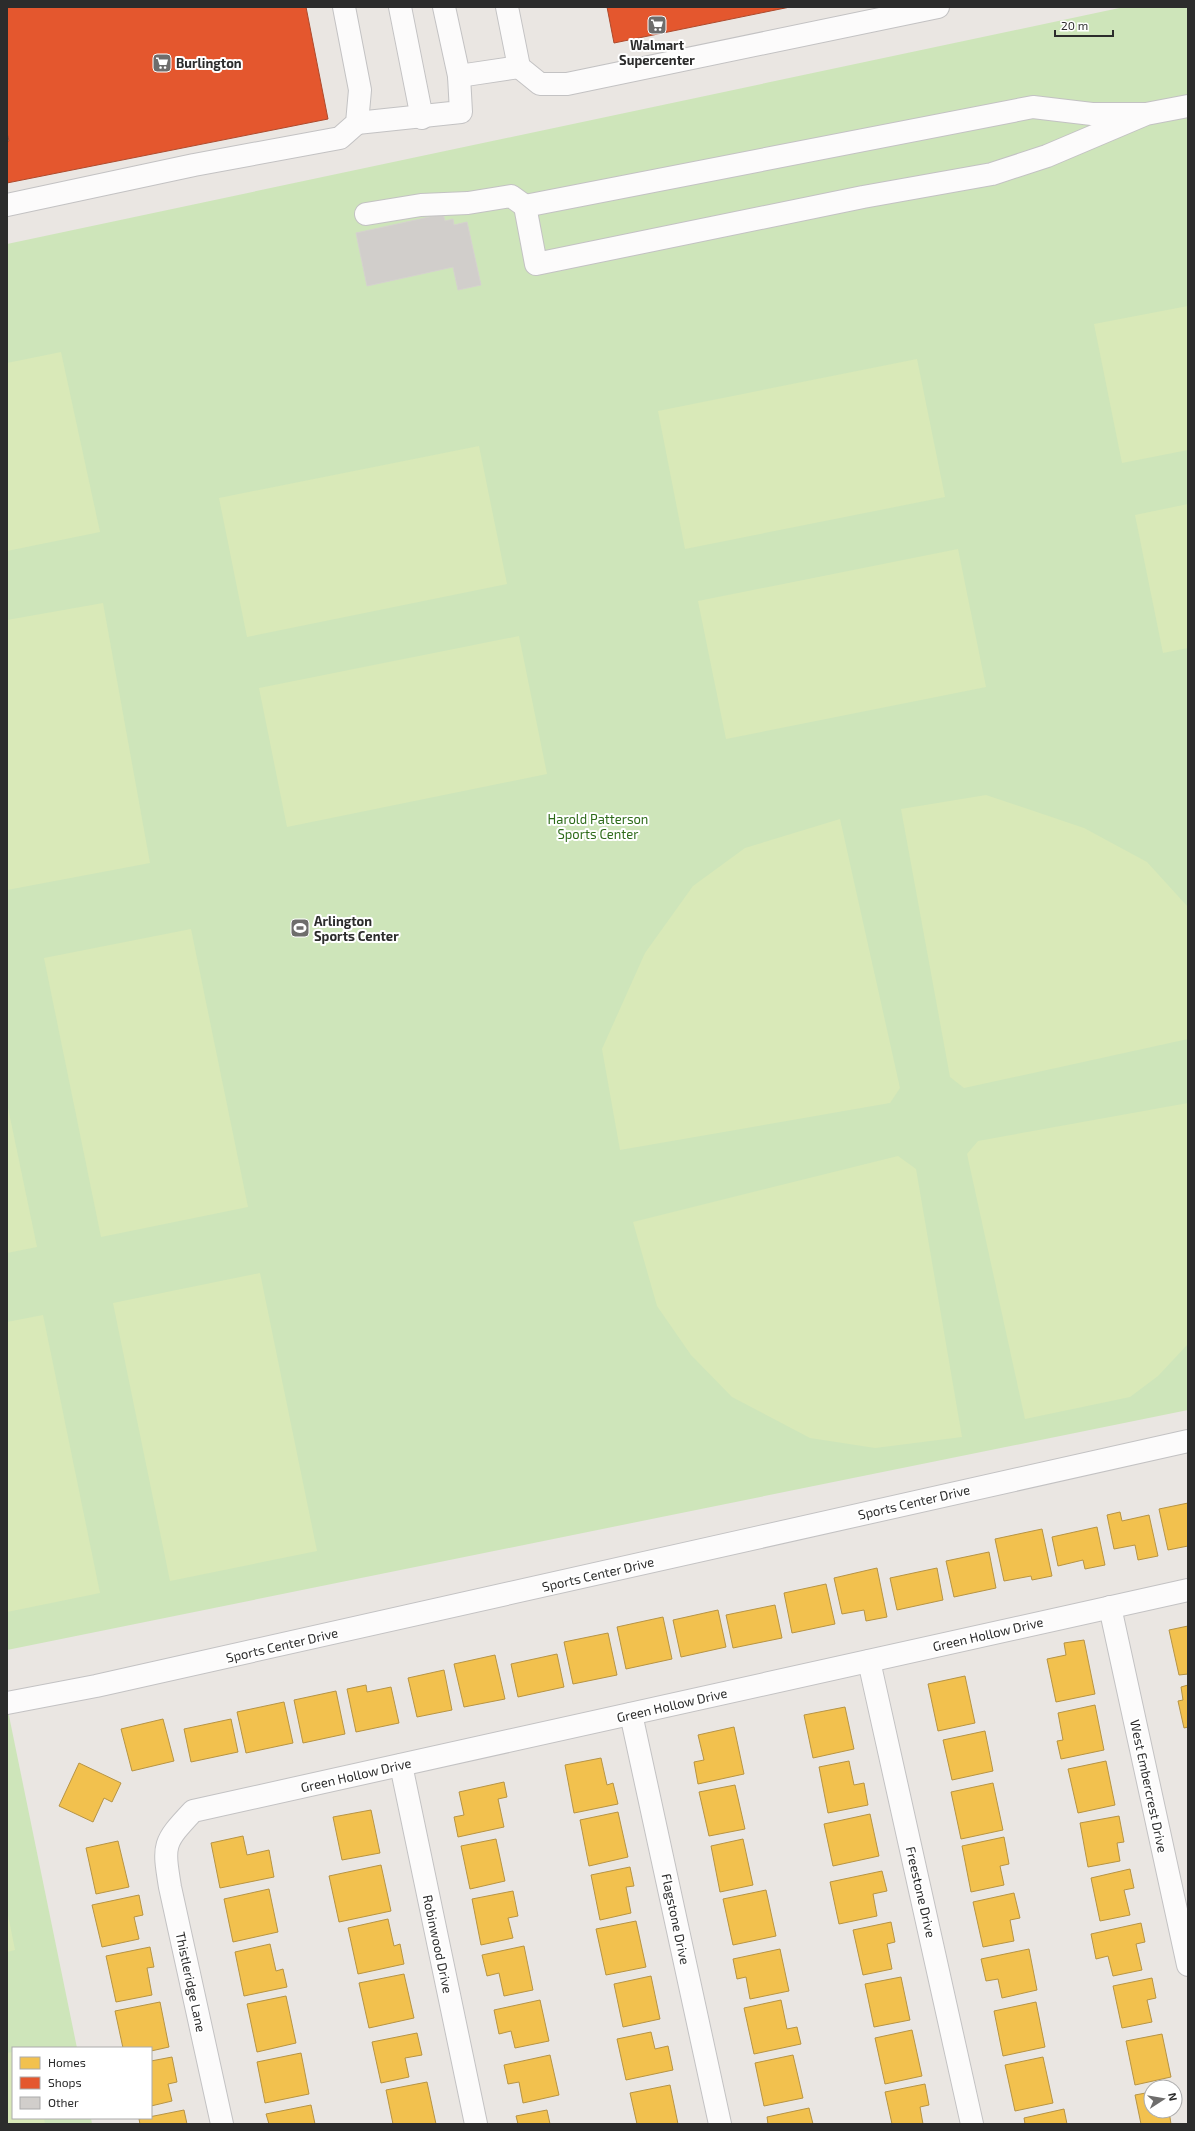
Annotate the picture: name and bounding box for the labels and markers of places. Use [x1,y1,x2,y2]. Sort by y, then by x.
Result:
supermarket icon: Walmart Supercenter [646,14,668,36]
place label: Walmart Supercenter [619,37,695,68]
supermarket icon: Burlington [151,52,173,74]
place label: Burlington [176,55,242,71]
place label: Arlington Sports Center [314,913,399,944]
sports icon: Arlington Sports Center [289,917,311,939]

